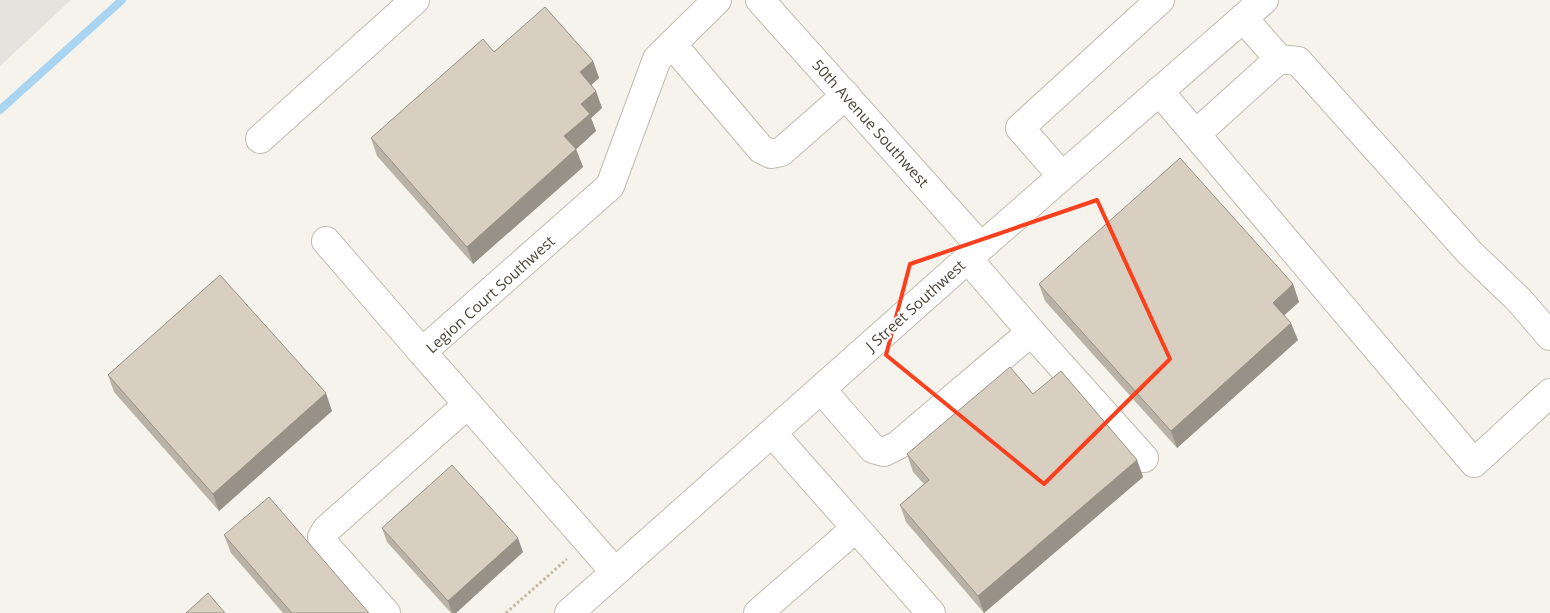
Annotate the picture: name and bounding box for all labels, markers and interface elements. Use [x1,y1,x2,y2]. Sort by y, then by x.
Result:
street label: 50th Avenue Southwest [808,55,934,191]
street label: Legion Court Southwest [421,231,559,357]
street label: J Street Southwest [860,255,969,356]

